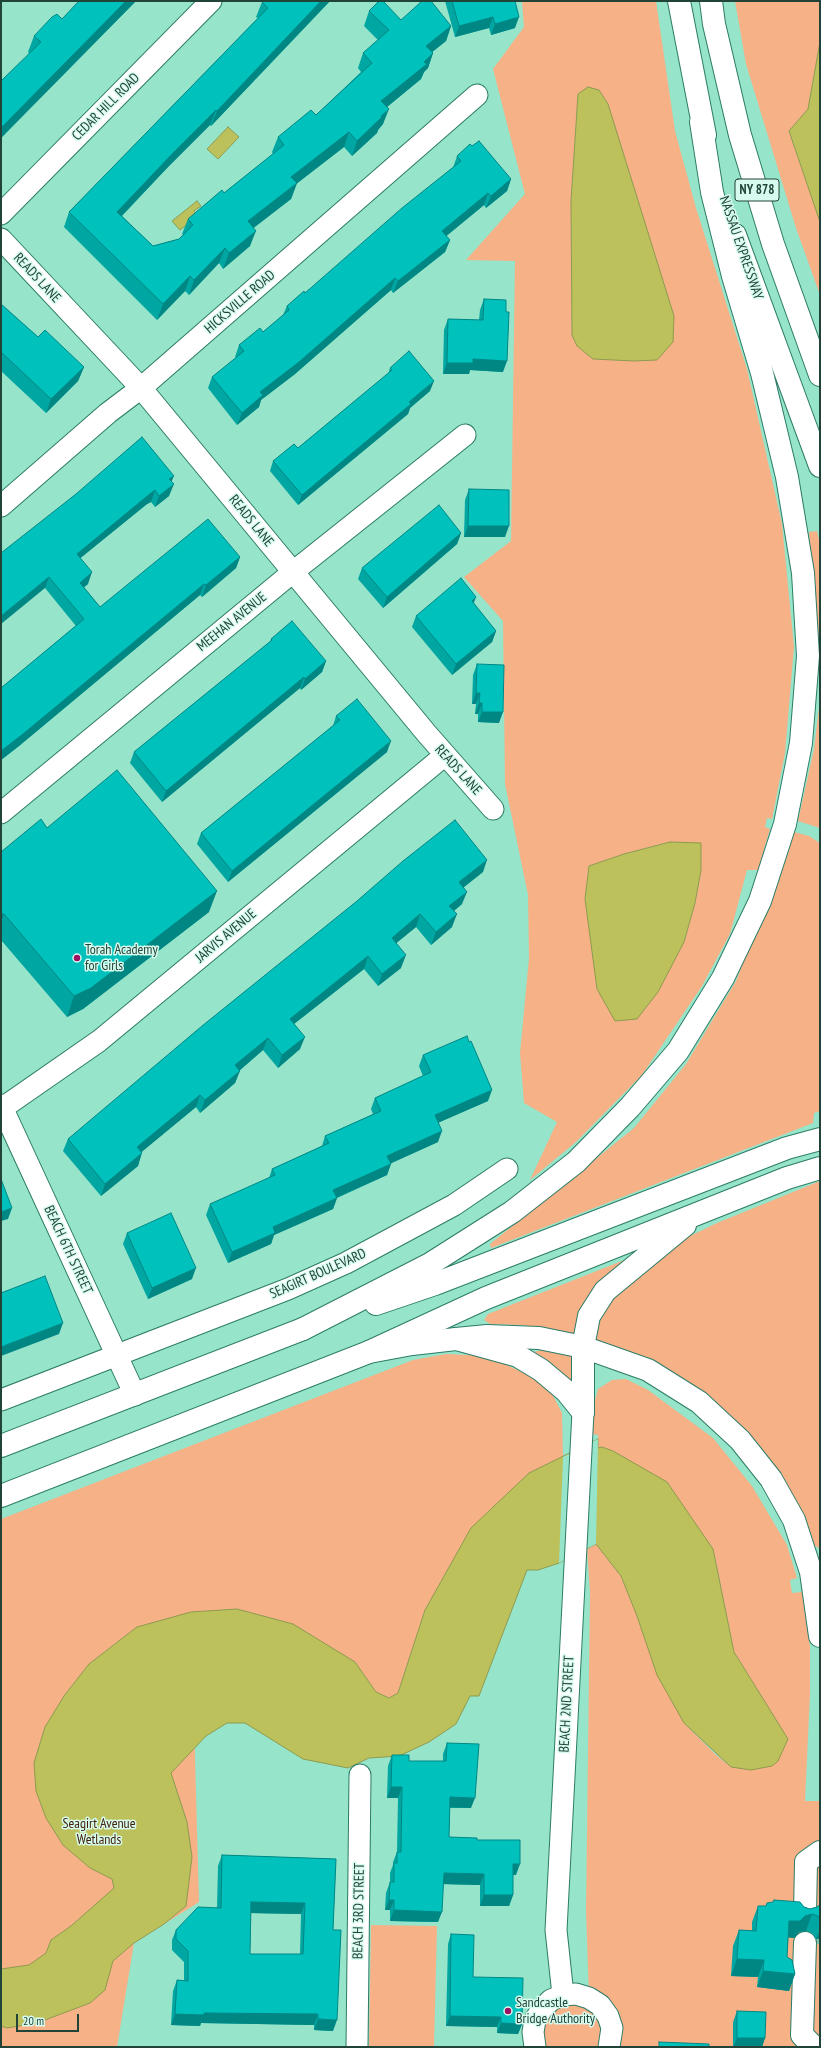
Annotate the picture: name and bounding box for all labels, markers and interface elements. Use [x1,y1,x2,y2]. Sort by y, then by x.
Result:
street label: CEDAR HILL ROAD [69,70,143,144]
road number: NY 878 [735,179,779,201]
street label: NASSAU EXPRESSWAY [715,194,767,302]
street label: READS LANE [10,250,64,306]
street label: HICKSVILLE ROAD [201,267,279,337]
street label: READS LANE [225,492,277,550]
street label: MEEHAN AVENUE [194,589,270,655]
street label: READS LANE [431,741,485,799]
street label: JARVIS AVENUE [192,906,260,966]
place label: Torah Academy for Girls [85,942,158,974]
marker: Torah Academy for Girls [72,953,82,963]
street label: BEACH 6TH STREET [40,1203,96,1297]
street label: SEAGIRT BOULEVARD [267,1245,369,1303]
street label: BEACH 2ND STREET [556,1655,578,1753]
park label: Seagirt Avenue Wetlands [63,1816,135,1848]
street label: BEACH 3RD STREET [350,1863,368,1959]
place label: Sandcastle Bridge Authority [516,1995,595,2028]
scale bar [18,2006,81,2032]
marker: Sandcastle Bridge Authority [503,2006,513,2016]
text: 20 m [23,2013,44,2028]

